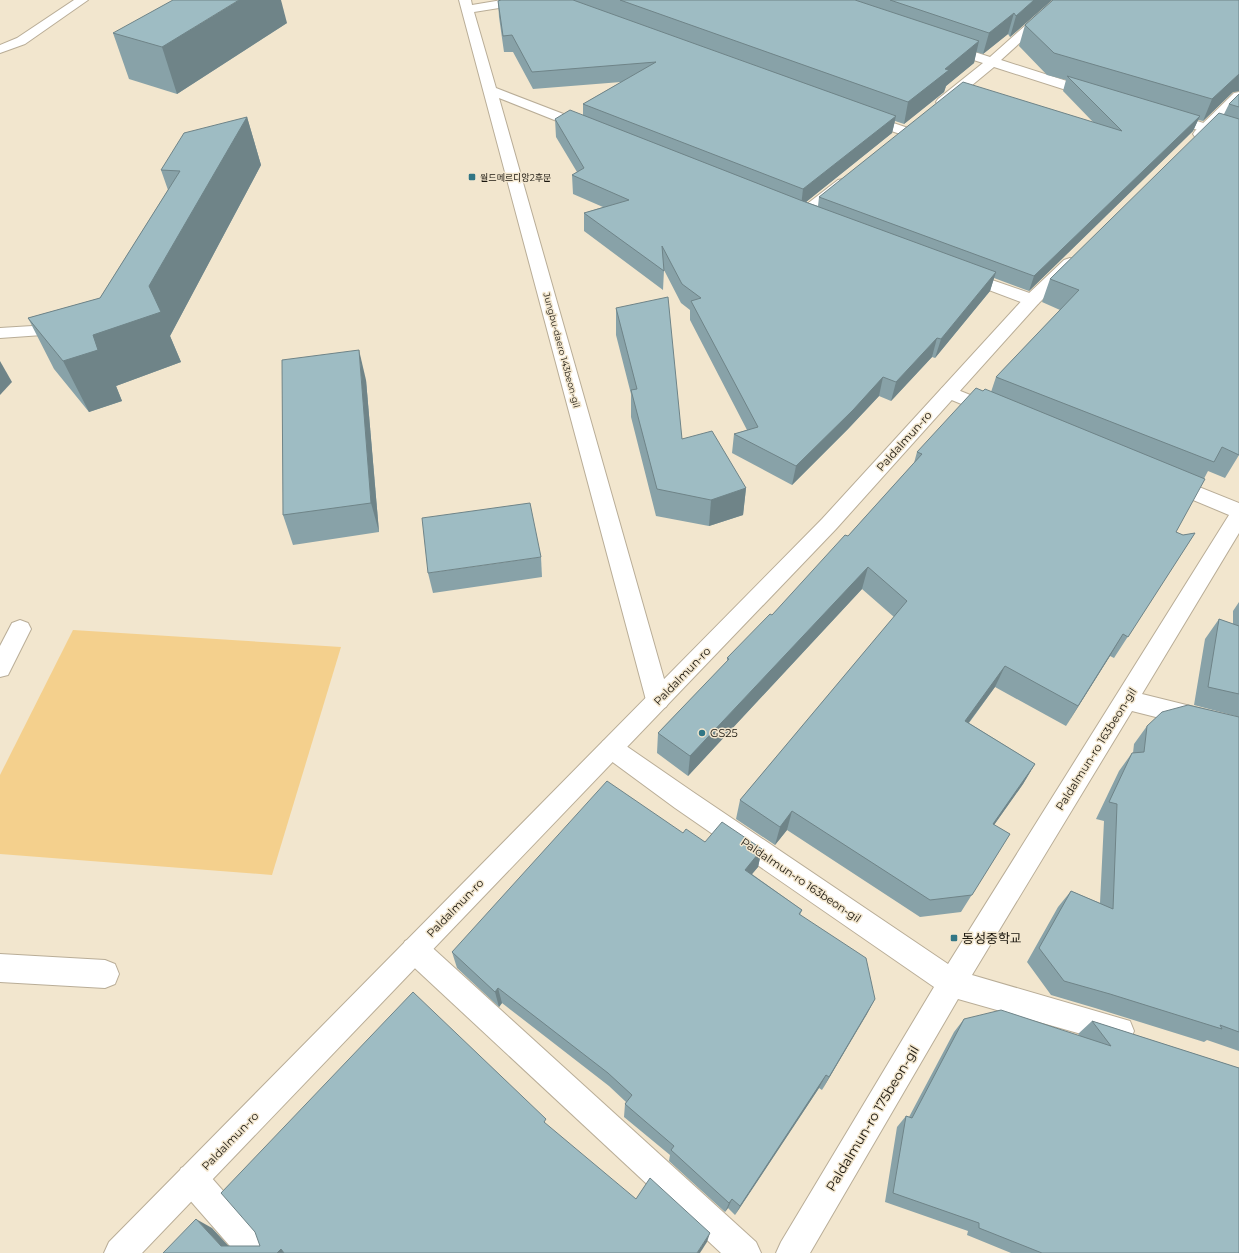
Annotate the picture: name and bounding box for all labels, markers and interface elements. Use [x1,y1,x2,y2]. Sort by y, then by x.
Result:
marker: 월드메르디앙2후문 [467,172,477,182]
place label: 월드메르디앙2후문 [480,172,551,183]
street label: Jungbu-daero 143beon-gil [541,290,583,409]
street label: Paldalmun-ro [873,408,935,474]
street label: Paldalmun-ro [651,644,713,708]
street label: Paldalmun-ro 163beon-gil [1052,685,1140,813]
place label: GS25 [710,726,738,740]
marker: GS25 [697,728,707,738]
street label: Paldalmun-ro 163beon-gil [738,835,864,925]
street label: Paldalmun-ro [424,876,486,940]
place label: 동성중학교 [962,930,1022,946]
marker: 동성중학교 [949,933,959,943]
street label: Paldalmun-ro 175beon-gil [822,1042,922,1194]
street label: Paldalmun-ro [199,1109,261,1173]

